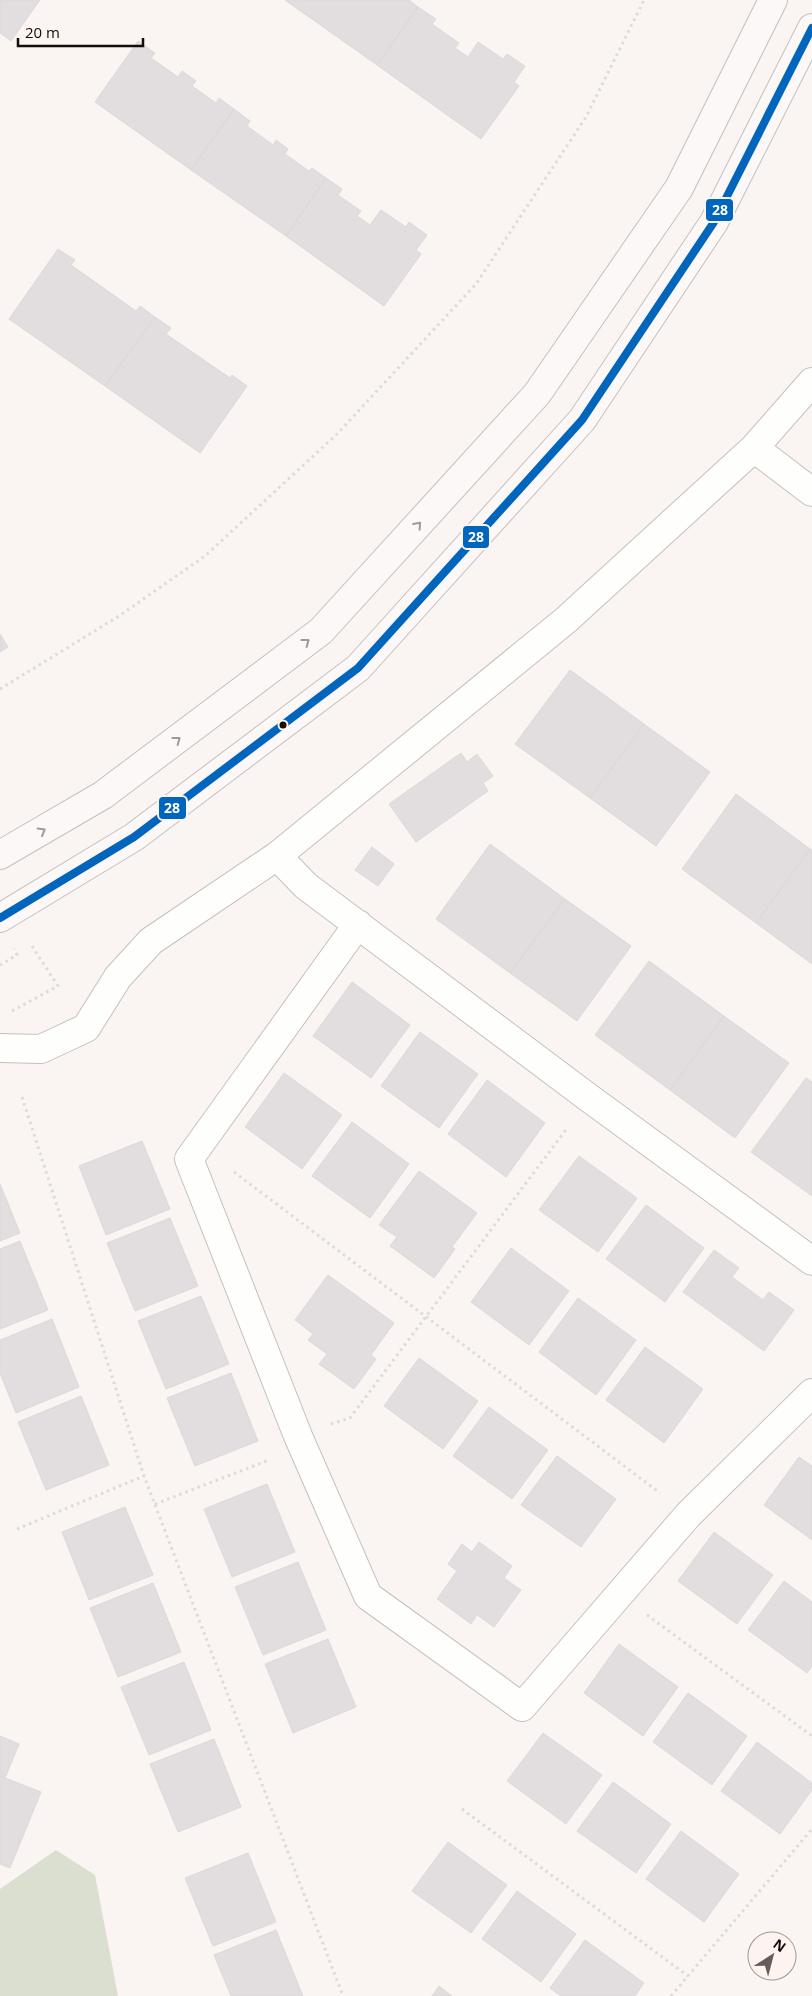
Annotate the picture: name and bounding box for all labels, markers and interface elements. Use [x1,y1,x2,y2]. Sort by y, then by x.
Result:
scale bar [18,15,142,47]
text: 20 m [25,22,60,42]
line badge: 28 [705,198,734,222]
text: 28 [712,200,728,219]
one-way arrow [412,521,421,530]
line badge: 28 [462,525,490,549]
text: 28 [468,527,484,546]
one-way arrow [301,639,310,648]
unlabelled marker [278,720,288,730]
one-way arrow [171,737,181,746]
line badge: 28 [158,796,187,820]
text: 28 [164,798,180,817]
one-way arrow [37,827,46,837]
north arrow [747,1931,797,1981]
text: N [770,1934,790,1956]

